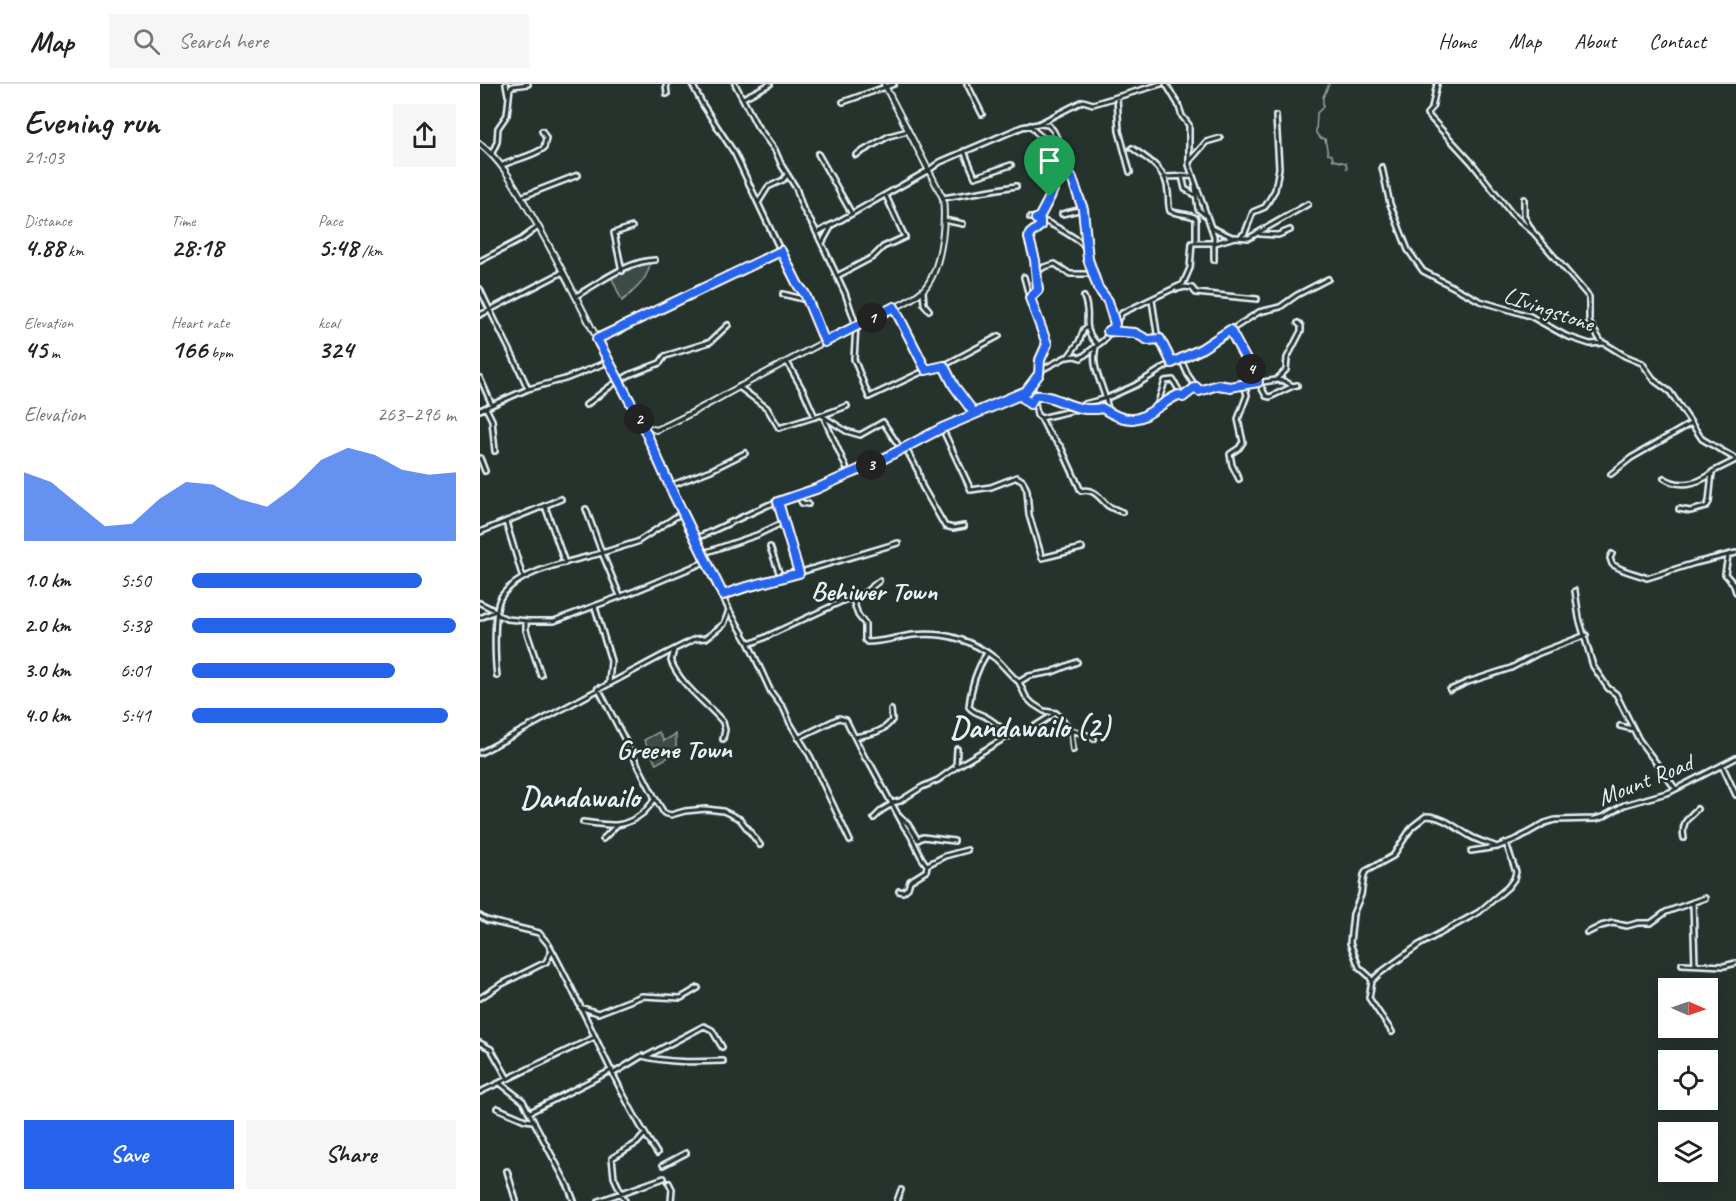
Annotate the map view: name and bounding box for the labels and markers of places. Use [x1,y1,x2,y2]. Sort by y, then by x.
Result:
pin [1024,135,1075,197]
pin: 1 [857,303,887,333]
pin: 4 [1236,354,1266,384]
pin: 2 [624,404,654,434]
pin: 3 [856,450,886,480]

